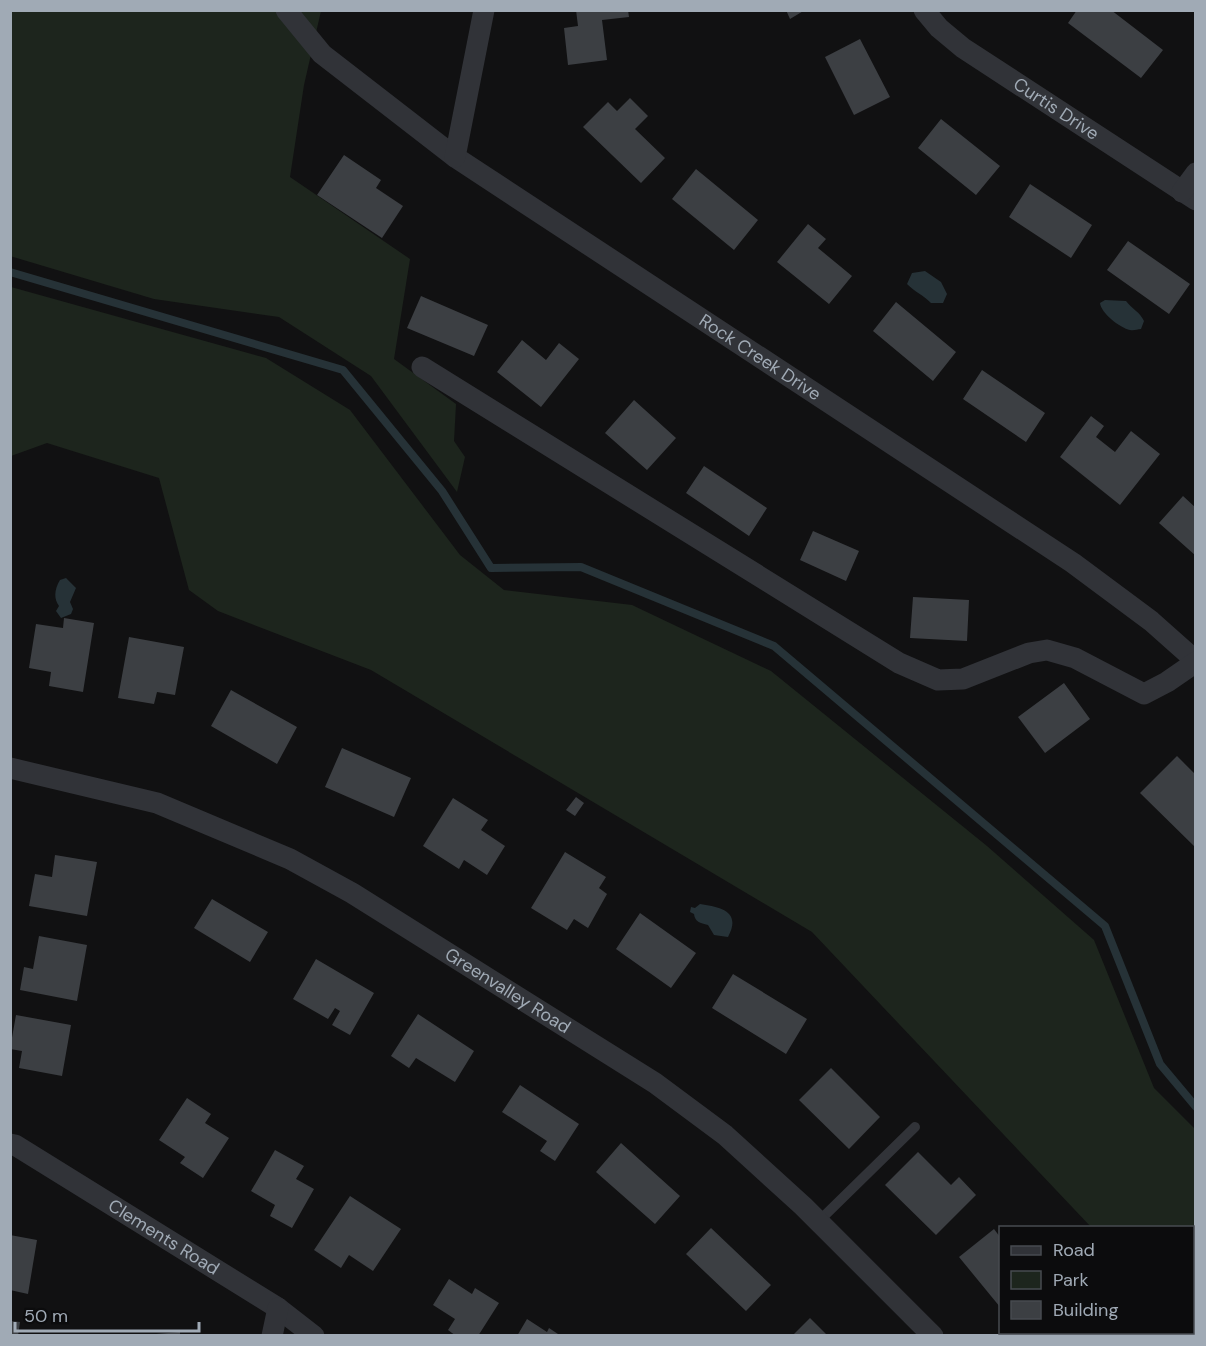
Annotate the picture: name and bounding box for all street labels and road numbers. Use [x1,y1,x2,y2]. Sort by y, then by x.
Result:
street label: Curtis Drive [1009,72,1104,146]
street label: Rock Creek Drive [694,309,826,406]
street label: Greenvalley Road [440,942,575,1039]
street label: Clements Road [104,1194,224,1281]

